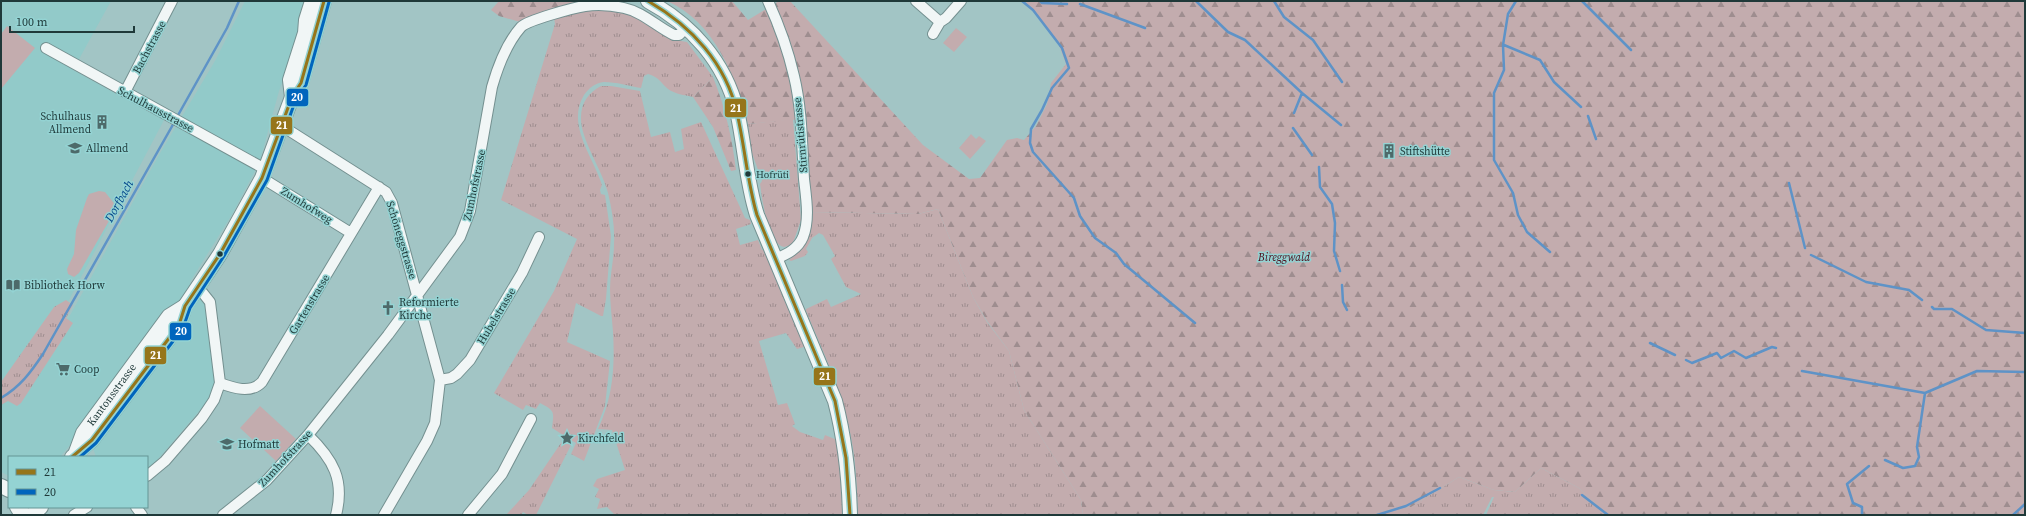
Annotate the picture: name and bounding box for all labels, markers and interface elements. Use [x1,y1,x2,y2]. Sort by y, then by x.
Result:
scale bar [10,8,134,34]
text: 100 m [16,14,48,30]
street label: Bachstrasse [129,18,170,76]
street label: Schulhausstrasse [115,83,197,136]
line badge: 20 [286,88,309,107]
text: 20 [291,90,303,105]
street label: Stirnrütistrasse [790,96,811,173]
line badge: 21 [724,98,747,118]
text: 21 [730,101,742,116]
place label: Schulhaus Allmend [40,109,92,137]
building icon: Schulhaus Allmend [94,114,110,130]
line badge: 21 [270,116,293,135]
text: 21 [276,118,288,133]
school or university icon: Allmend [67,140,83,156]
place label: Allmend [86,141,129,156]
building icon: Stiftshütte [1381,143,1397,159]
place label: Stiftshütte [1400,144,1450,159]
street label: Zumhofstrasse [460,148,489,222]
place label: Hofrüti [756,168,789,181]
marker: Hofrüti [743,169,753,179]
water label: Dorfbach [100,177,137,226]
street label: Zumhofweg [278,184,336,227]
street label: Schöneggstrasse [383,199,421,281]
unlabelled marker [215,249,225,259]
park label: Bireggwald [1257,250,1310,265]
street label: Gartenstrasse [286,271,333,337]
library icon: Bibliothek Horw [5,277,21,293]
place label: Bibliothek Horw [24,278,105,293]
street label: Hubelstrasse [474,285,519,347]
place label: Reformierte Kirche [399,295,459,323]
church icon: Reformierte Kirche [380,300,396,316]
line badge: 20 [169,322,192,341]
text: 20 [175,324,187,339]
line badge: 21 [144,346,167,365]
text: 21 [150,348,162,363]
street label: Kantonsstrasse [84,360,140,429]
supermarket icon: Coop [55,361,71,377]
place label: Coop [74,362,99,377]
line badge: 21 [813,367,836,386]
text: 21 [819,369,831,384]
street label: Zumhofstrasse [255,426,316,490]
place icon: Kirchfeld [559,430,575,446]
place label: Kirchfeld [578,431,625,446]
school or university icon: Hofmatt [219,436,235,452]
place label: Hofmatt [238,437,280,452]
legend [8,456,148,508]
text: 21 [44,464,56,480]
text: 20 [44,484,56,500]

